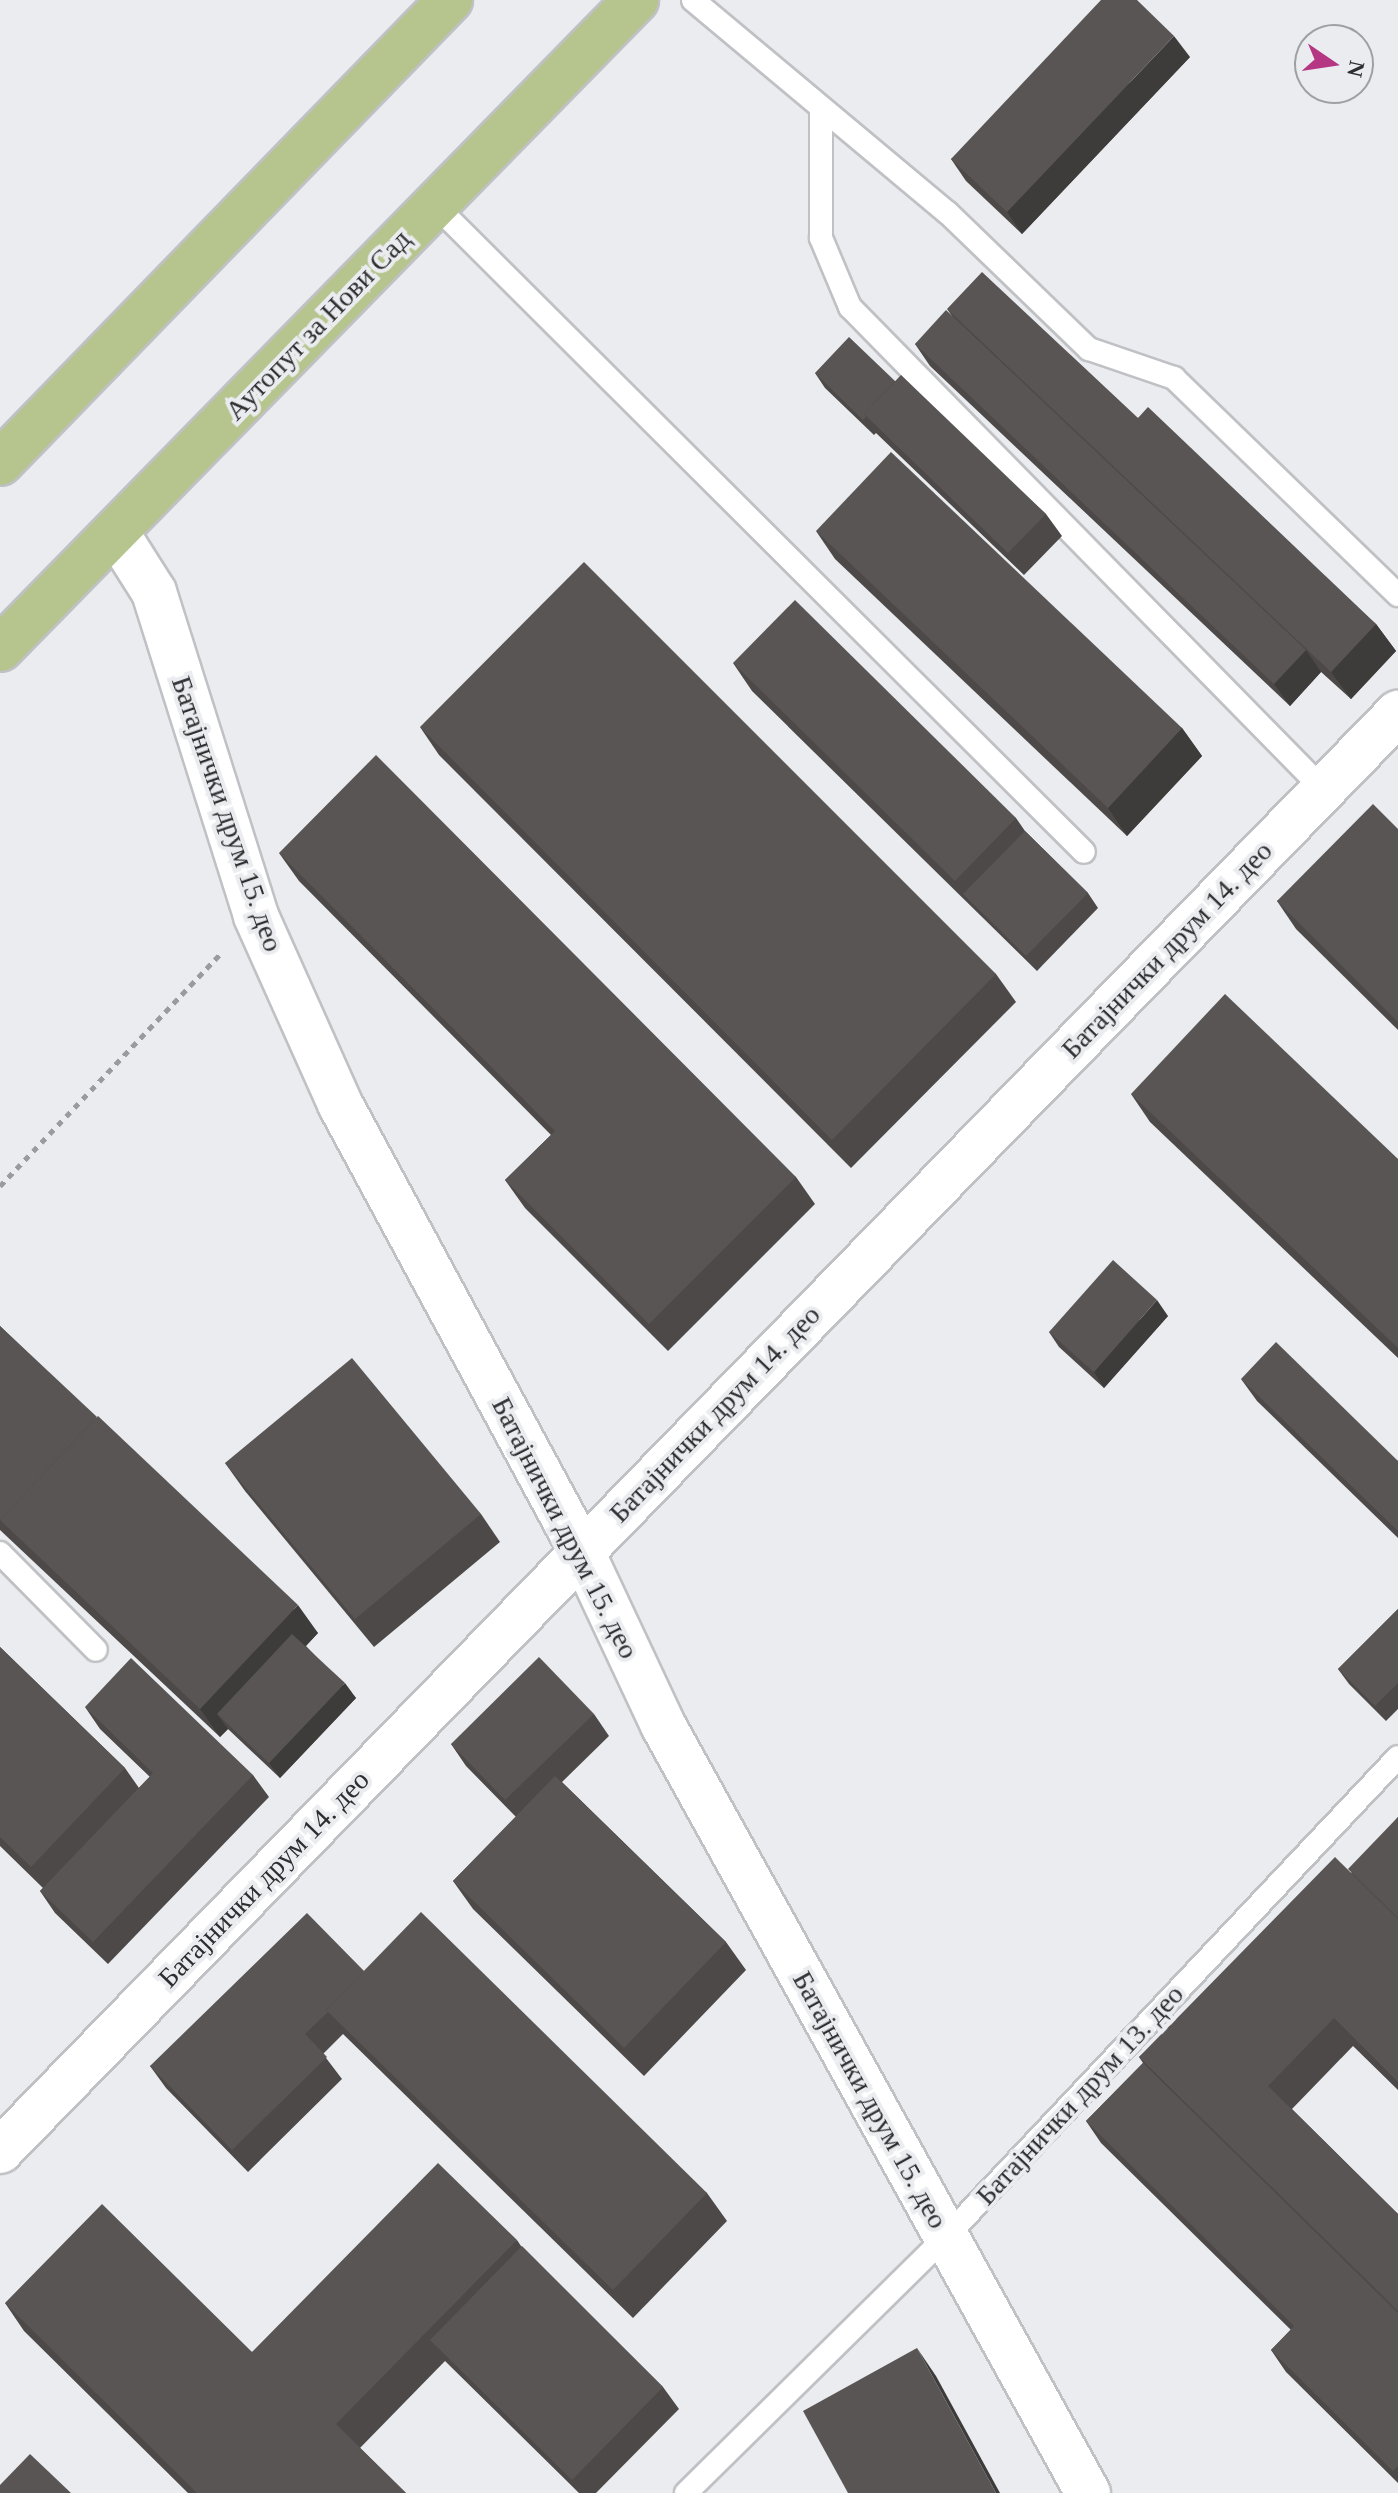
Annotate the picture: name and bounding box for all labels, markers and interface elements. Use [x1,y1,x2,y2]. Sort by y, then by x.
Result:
north arrow [1294,24,1374,104]
text: N [1342,59,1370,80]
street label: Аутопут за Нови Сад [218,223,418,427]
street label: Батајнички друм 15. део [164,672,290,956]
street label: Батајнички друм 14. део [1055,834,1279,1066]
street label: Батајнички друм 14. део [603,1298,827,1530]
street label: Батајнички друм 15. део [484,1392,646,1664]
street label: Батајнички друм 14. део [152,1763,376,1995]
street label: Батајнички друм 15. део [785,1965,955,2235]
street label: Батајнички друм 13. део [969,1978,1191,2212]

